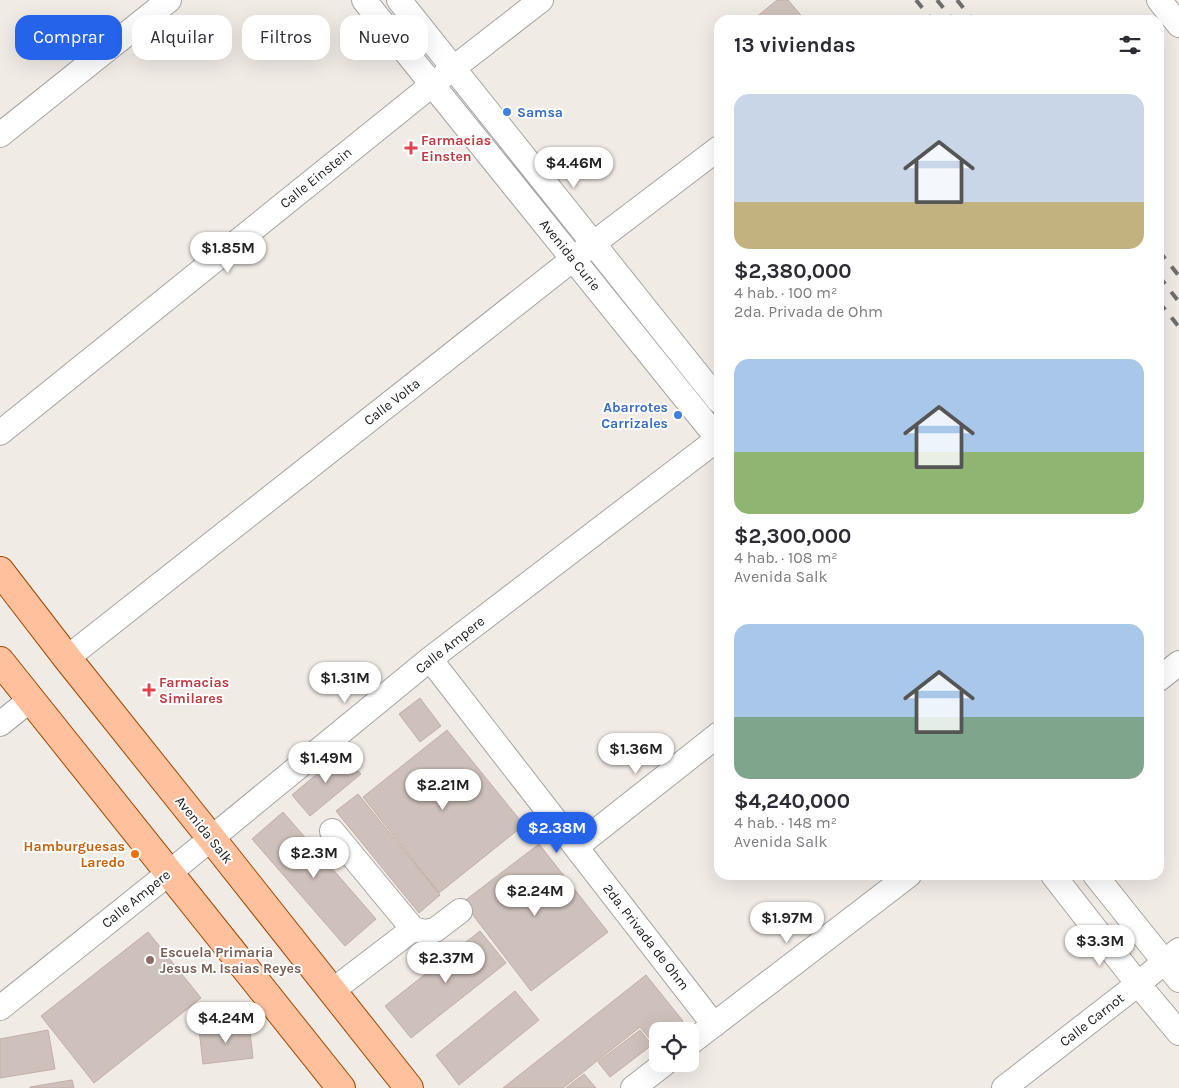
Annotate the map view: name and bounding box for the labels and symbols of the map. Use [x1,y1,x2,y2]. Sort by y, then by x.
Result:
place label: Samsa [517,104,563,121]
marker: Samsa [501,106,513,118]
place label: Farmacias Einsten [421,132,491,165]
marker: Farmacias Einsten [405,142,417,154]
street label: Calle Einstein [277,144,355,212]
pin: $4.46M [533,146,615,189]
street label: Avenida Curie [536,216,604,294]
pin: $1.85M [187,232,269,274]
street label: Calle Volta [361,375,423,429]
place label: Abarrotes Carrizales [601,399,668,432]
marker: Abarrotes Carrizales [672,409,684,421]
street label: Calle Ampere [412,613,488,677]
pin: $1.31M [304,662,386,704]
place label: Farmacias Similares [159,674,229,707]
marker: Farmacias Similares [143,684,155,696]
pin: $1.36M [595,732,677,775]
pin: $1.49M [285,742,367,784]
pin: $2.21M [402,768,484,811]
street label: Avenida Salk [172,793,236,867]
pin: $2.38M [516,812,598,854]
pin: $2.3M [279,836,349,879]
place label: Hamburguesas Laredo [24,838,125,871]
marker: Hamburguesas Laredo [129,848,141,860]
street label: Calle Ampere [98,866,174,932]
pin: $2.24M [494,874,576,917]
street label: 2da. Privada de Ohm [599,880,693,994]
pin: $1.97M [746,902,828,944]
pin: $3.3M [1065,924,1135,967]
pin: $2.37M [405,942,487,984]
place label: Escuela Primaria Jesus M. Isaias Reyes [160,944,301,977]
marker: Escuela Primaria Jesus M. Isaias Reyes [144,954,156,966]
street label: Calle Carnot [1056,989,1128,1051]
pin: $4.24M [185,1002,267,1044]

